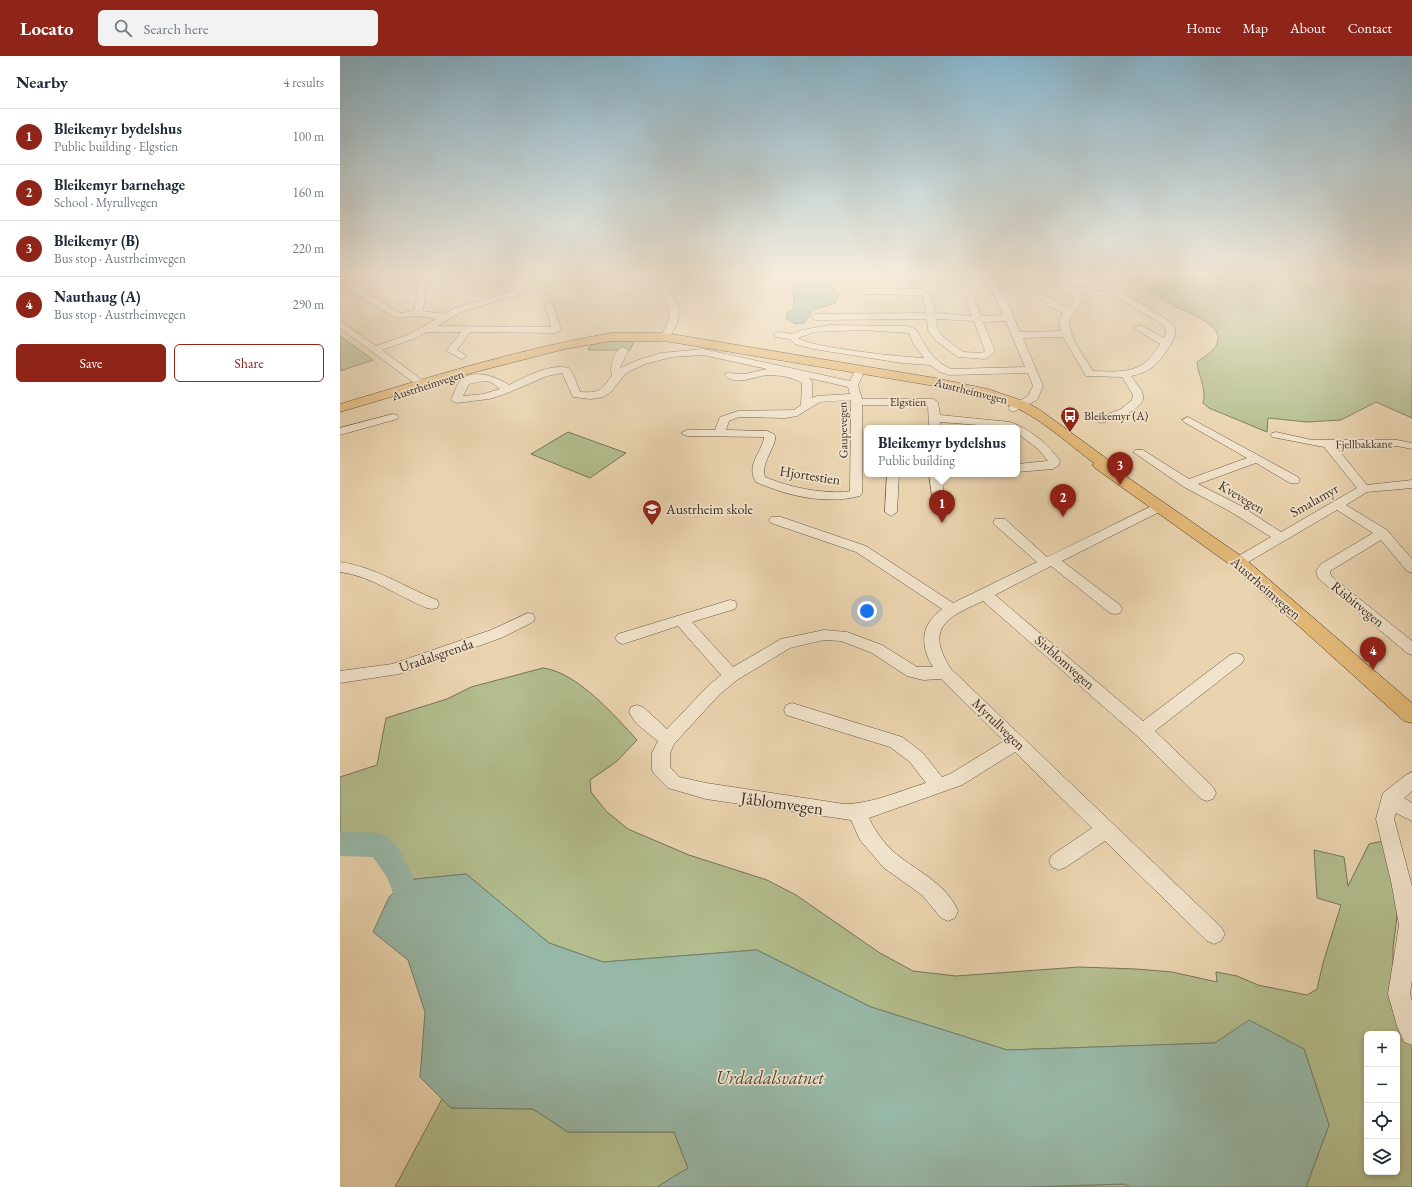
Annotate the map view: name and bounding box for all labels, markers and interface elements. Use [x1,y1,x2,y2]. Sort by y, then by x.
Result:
search box [98,10,378,46]
text: Locato [20,16,74,41]
icon: search [112,17,134,39]
text: Search here [144,19,209,38]
text: Home [1186,19,1221,37]
text: Map [1243,19,1268,37]
text: About [1290,19,1326,37]
text: Contact [1348,19,1392,37]
text: Nearby [16,71,68,93]
text: 4 results [283,74,324,91]
text: Bleikemyr bydelshus [54,119,182,138]
text: 1 [26,128,32,145]
text: 100 m [293,128,324,145]
text: Public building · Elgstien [54,138,178,155]
text: Bleikemyr barnehage [54,175,185,194]
text: 2 [26,184,32,201]
text: 160 m [293,184,324,201]
text: School · Myrullvegen [54,194,158,211]
text: Bleikemyr (B) [54,231,139,250]
text: 3 [26,240,32,257]
text: 220 m [293,240,324,257]
text: Bus stop · Austrheimvegen [54,250,186,267]
text: Nauthaug (A) [54,287,141,306]
text: 4 [26,296,32,313]
text: 290 m [293,296,324,313]
text: Bus stop · Austrheimvegen [54,306,186,323]
button: Save [16,344,166,382]
button: Share [174,344,324,382]
street label: Austrheimvegen [389,366,467,405]
street label: Austrheimvegen [932,374,1010,408]
street label: Elgstien [890,394,927,410]
street label: Gaupevegen [834,401,851,458]
bus stop icon: Bleikemyr (A) [1059,405,1081,433]
place label: Bleikemyr (A) [1084,408,1148,424]
popup [864,425,1020,477]
text: Bleikemyr bydelshus [878,433,1006,452]
street label: Fjellbakkane [1335,435,1393,452]
text: Public building [878,452,955,469]
pin: 3 [1107,452,1133,485]
street label: Hjortestien [778,461,842,489]
street label: Kvevegen [1216,476,1269,518]
street label: Smalamyr [1287,479,1342,521]
pin: 2 [1050,484,1076,517]
pin: 1 [929,490,955,523]
school or university icon: Austrheim skole [641,498,663,526]
place label: Austrheim skole [665,500,754,518]
street label: Austrheimvegen [1226,552,1305,624]
street label: Risbitvegen [1328,577,1389,631]
your location [857,601,877,621]
street label: Sivblomvegen [1031,631,1099,693]
street label: Uradalsgrenda [396,634,476,676]
pin: 4 [1360,637,1386,670]
street label: Myrullvegen [969,694,1030,754]
street label: Jåblomvegen [737,786,825,820]
map controls [1364,1031,1400,1175]
button: + [1364,1031,1400,1067]
water label: Urdadalsvatnet [716,1066,825,1089]
button: − [1364,1067,1400,1103]
button: locate [1364,1103,1400,1139]
button: layers [1364,1139,1400,1175]

